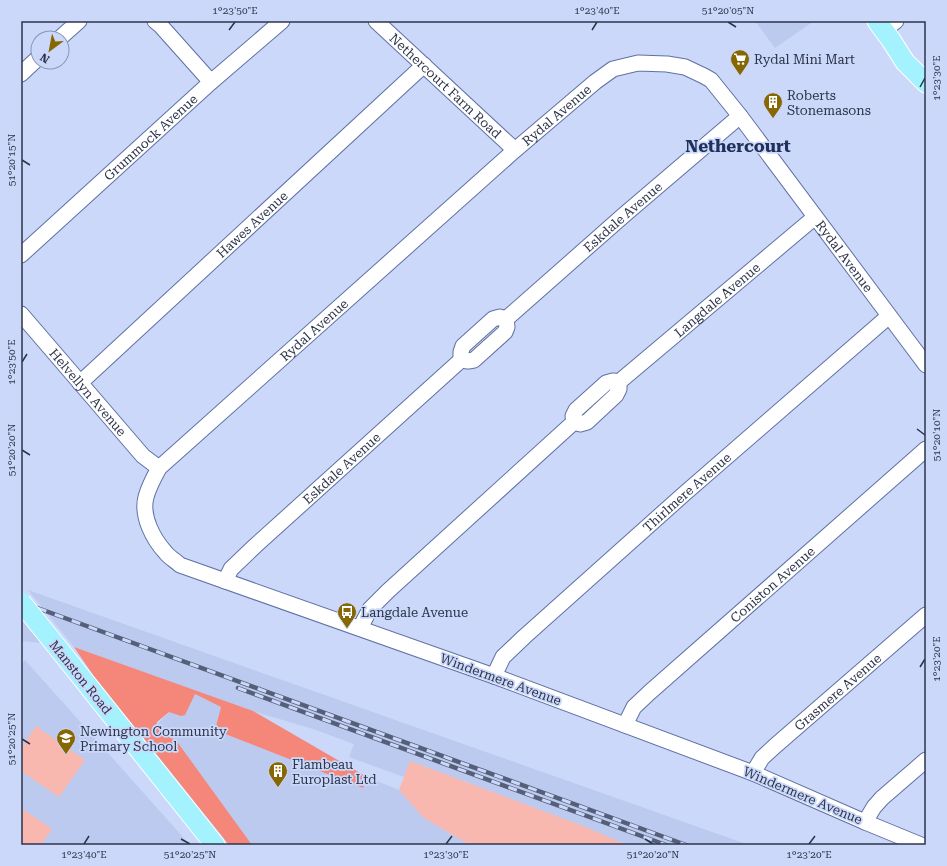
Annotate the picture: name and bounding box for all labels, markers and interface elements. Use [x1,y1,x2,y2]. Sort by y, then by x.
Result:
text: 1°23'50"E [212,5,258,16]
text: 1°23'40"E [574,5,620,16]
text: 51°20'05"N [702,5,754,16]
north arrow [30,30,70,70]
street label: Nethercourt Farm Road [386,31,505,142]
supermarket icon: Rydal Mini Mart [729,48,751,76]
text: N [37,50,52,66]
place label: Rydal Mini Mart [754,52,855,67]
text: 1°23'30"E [931,55,942,101]
street label: Rydal Avenue [519,82,594,149]
place label: Roberts Stonemasons [787,88,871,118]
street label: Grummock Avenue [101,91,200,184]
building icon: Roberts Stonemasons [762,91,784,119]
text: 51°20'15"N [6,134,17,186]
district label: Nethercourt [685,136,791,156]
street label: Eskdale Avenue [581,179,665,255]
street label: Hawes Avenue [214,188,291,261]
street label: Rydal Avenue [813,218,876,295]
street label: Langdale Avenue [671,260,763,340]
street label: Rydal Avenue [277,296,351,364]
text: 1°23'50"E [6,339,17,385]
street label: Helvellyn Avenue [46,346,129,439]
text: 51°20'10"N [931,409,942,461]
text: 51°20'20"N [6,424,17,476]
street label: Eskdale Avenue [300,430,383,507]
street label: Thirlmere Avenue [640,450,734,535]
street label: Coniston Avenue [727,544,818,626]
bus stop icon: Langdale Avenue [336,601,358,629]
place label: Langdale Avenue [361,605,468,620]
text: 1°23'20"E [931,636,942,682]
street label: Manston Road [46,638,115,718]
street label: Grasmere Avenue [791,650,884,734]
street label: Windermere Avenue [438,651,563,708]
text: 51°20'25"N [6,713,17,765]
place label: Newington Community Primary School [80,724,227,754]
school or university icon: Newington Community Primary School [55,727,77,755]
place label: Flambeau Europlast Ltd [292,757,377,787]
building icon: Flambeau Europlast Ltd [267,760,289,788]
street label: Windermere Avenue [741,764,865,827]
text: 1°23'40"E [61,849,107,860]
text: 51°20'25"N [164,849,216,860]
text: 1°23'30"E [423,849,469,860]
text: 51°20'20"N [627,849,679,860]
text: 1°23'20"E [786,849,832,860]

